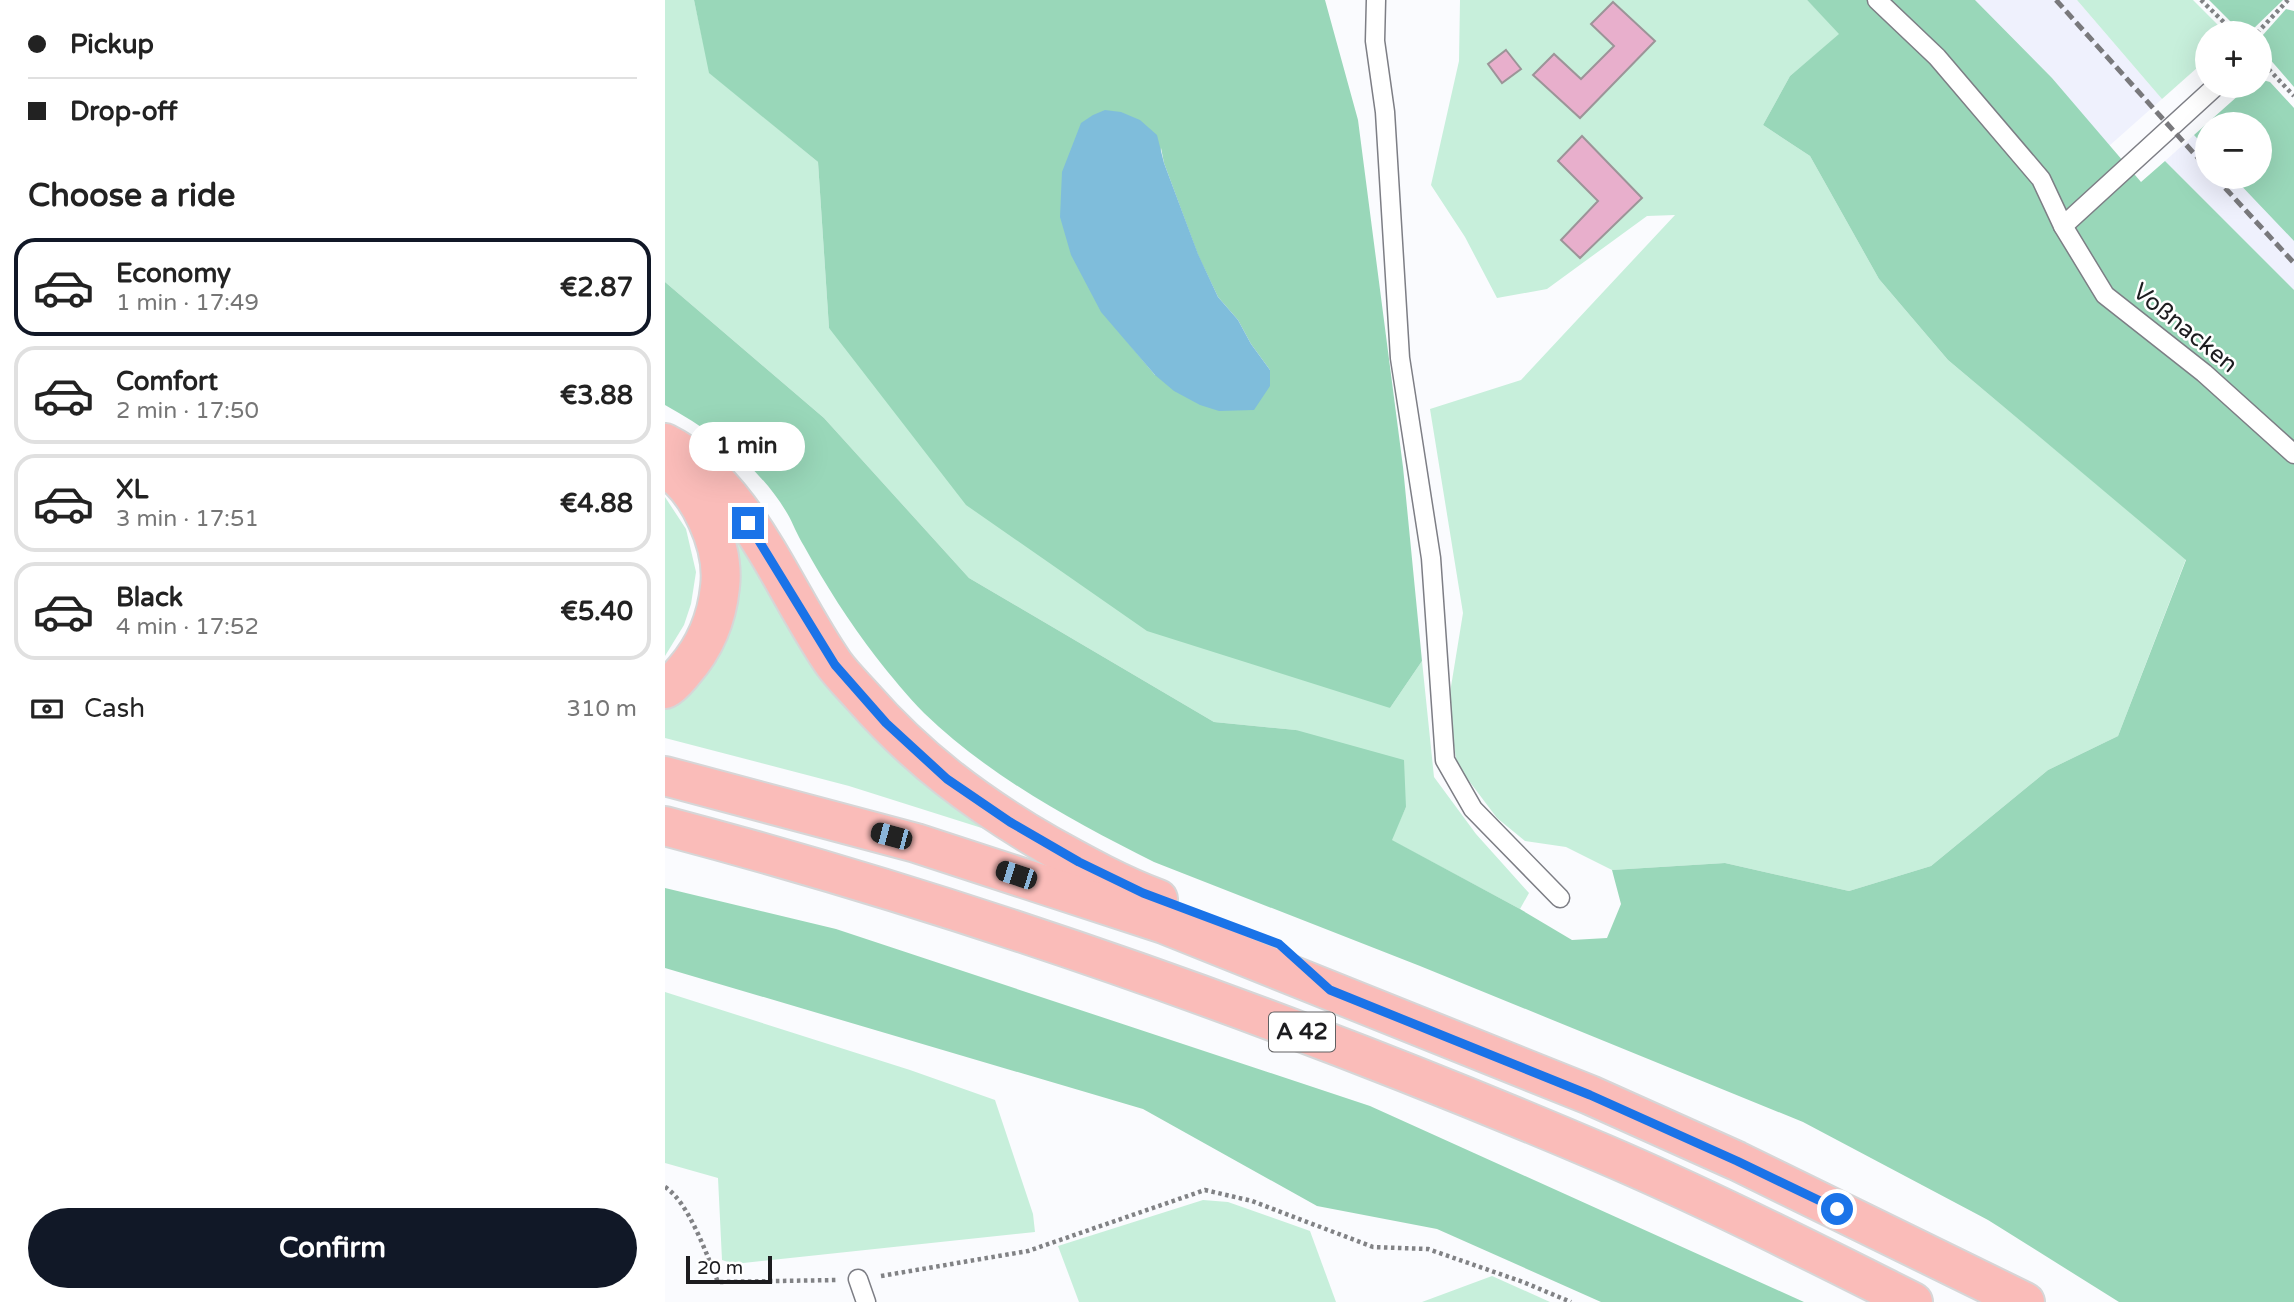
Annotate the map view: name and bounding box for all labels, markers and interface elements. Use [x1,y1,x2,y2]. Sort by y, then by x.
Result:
map controls [2195,21,2272,189]
button: + [2195,21,2272,98]
text: Pickup [70,29,154,60]
text: Drop-off [70,96,177,127]
button: − [2195,112,2272,189]
text: Choose a ride [28,177,235,215]
icon: car [32,256,95,319]
text: Economy [116,258,231,289]
text: €2.87 [560,272,633,303]
street label: Voßnacken [2127,277,2243,379]
text: 1 min · 17:49 [116,289,259,317]
icon: car [32,364,95,427]
text: Comfort [116,366,218,397]
text: €3.88 [560,380,633,411]
text: 2 min · 17:50 [116,397,259,425]
callout: 1 min [690,421,806,470]
text: 1 min [716,432,778,460]
icon: car [32,472,95,535]
text: XL [116,474,148,505]
text: €4.88 [560,488,633,519]
text: 3 min · 17:51 [116,505,259,533]
route end [732,507,764,539]
icon: car [32,580,95,643]
text: Black [116,582,183,613]
text: €5.40 [560,596,633,627]
text: 4 min · 17:52 [116,613,259,641]
icon: cash [28,690,66,728]
text: Cash [84,693,145,724]
text: 310 m [567,695,637,723]
car [868,820,915,852]
car [993,859,1040,891]
road number: A 42 [1269,1012,1335,1051]
route start [1821,1193,1853,1225]
button: Confirm [28,1208,637,1288]
scale bar [686,1253,772,1285]
text: 20 m [697,1257,743,1279]

